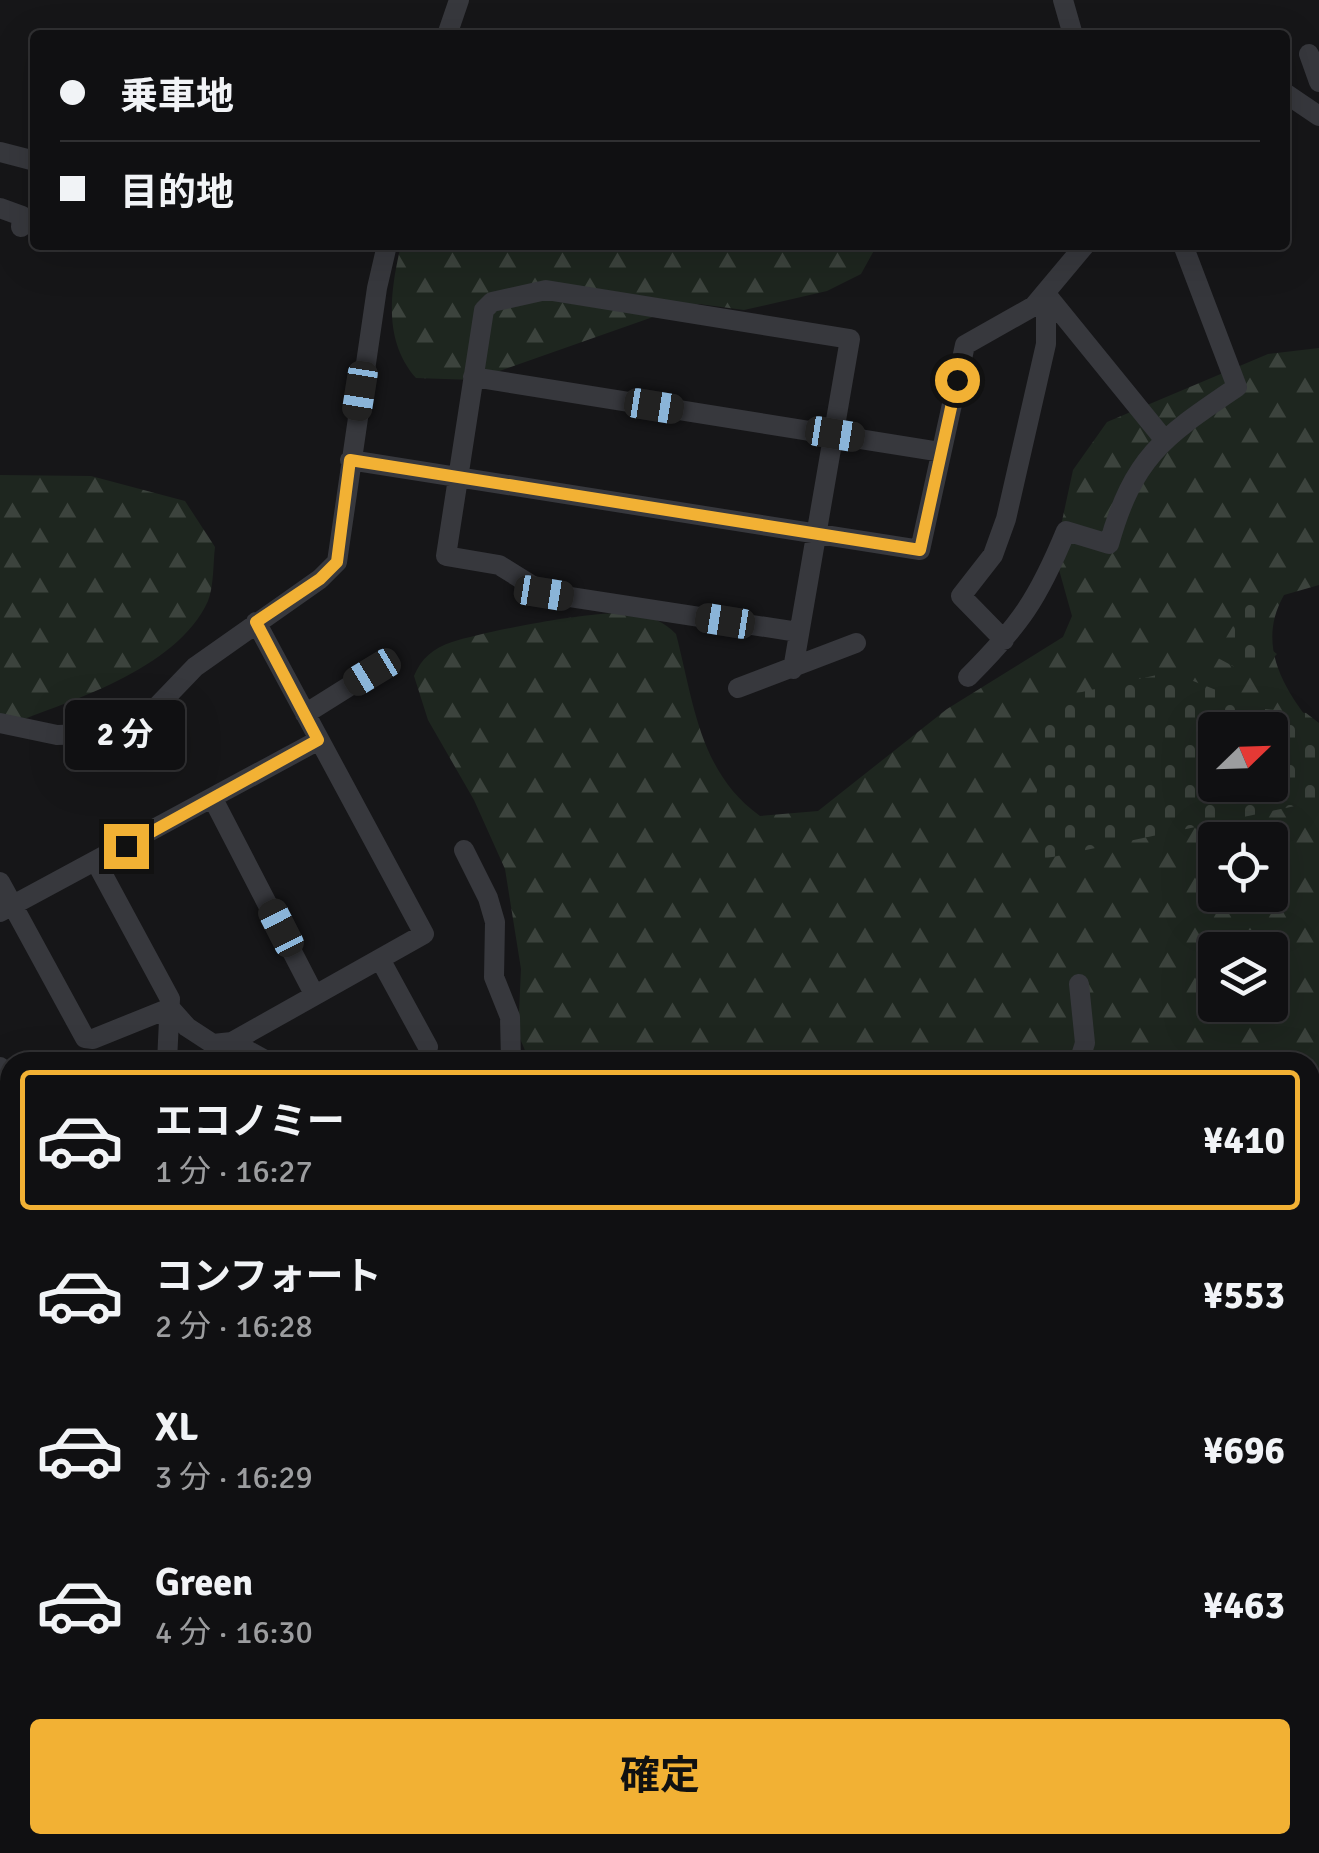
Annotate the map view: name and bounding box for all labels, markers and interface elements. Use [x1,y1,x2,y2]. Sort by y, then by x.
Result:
text: 乗車地 [120,73,234,120]
text: 目的地 [120,169,234,216]
route start [935,358,980,403]
car [340,359,380,423]
car [622,386,686,426]
car [803,414,867,454]
car [512,573,576,613]
car [693,601,757,641]
car [339,644,405,700]
callout: 2 分 [66,701,186,771]
north arrow [1198,712,1288,802]
map controls [1198,712,1288,1022]
text: 2 分 [97,715,153,754]
button: locate [1198,822,1288,912]
route end [104,824,149,869]
car [254,894,308,962]
button: layers [1198,932,1288,1022]
icon: car [35,1095,125,1185]
text: エコノミー [155,1098,345,1145]
text: ¥410 [1203,1117,1285,1164]
text: 1 分 · 16:27 [155,1152,313,1191]
icon: car [35,1250,125,1340]
text: コンフォート [155,1253,382,1300]
text: ¥553 [1203,1272,1285,1319]
text: 2 分 · 16:28 [155,1307,313,1346]
text: XL [155,1404,198,1451]
icon: car [35,1405,125,1495]
text: ¥696 [1203,1427,1285,1474]
text: 3 分 · 16:29 [155,1458,313,1497]
text: Green [155,1559,253,1606]
icon: car [35,1560,125,1650]
text: ¥463 [1203,1582,1285,1629]
text: 4 分 · 16:30 [155,1613,313,1652]
button: 確定 [30,1719,1290,1834]

